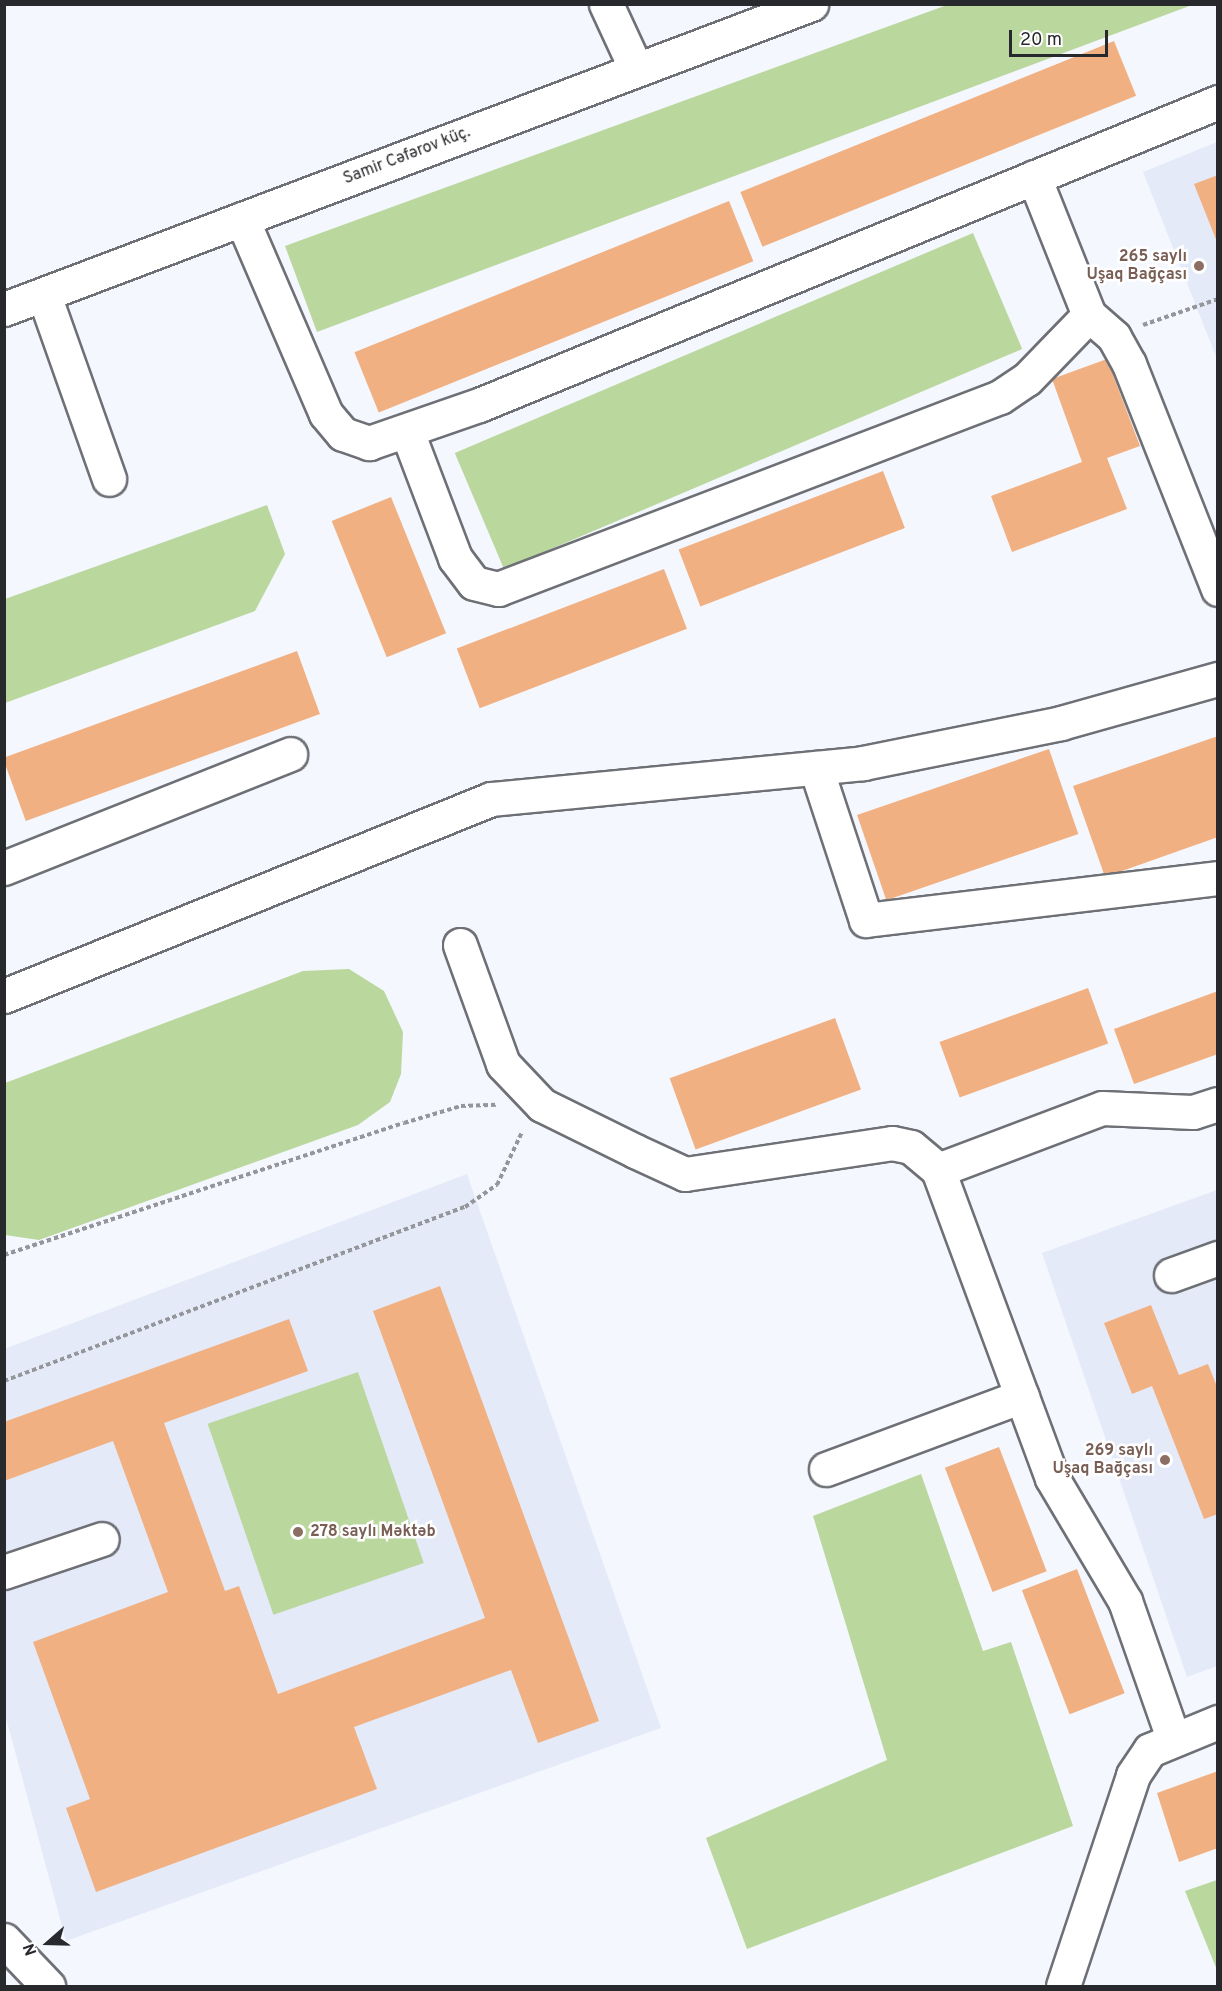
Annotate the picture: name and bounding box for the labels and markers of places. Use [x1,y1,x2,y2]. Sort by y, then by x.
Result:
place label: 265 saylı Uşaq Bağçası [1086,247,1187,285]
marker: 265 saylı Uşaq Bağçası [1192,259,1206,273]
place label: 269 saylı Uşaq Bağçası [1052,1441,1153,1479]
marker: 269 saylı Uşaq Bağçası [1158,1453,1172,1467]
place label: 278 saylı Məktəb [310,1522,436,1542]
marker: 278 saylı Məktəb [291,1525,305,1539]

